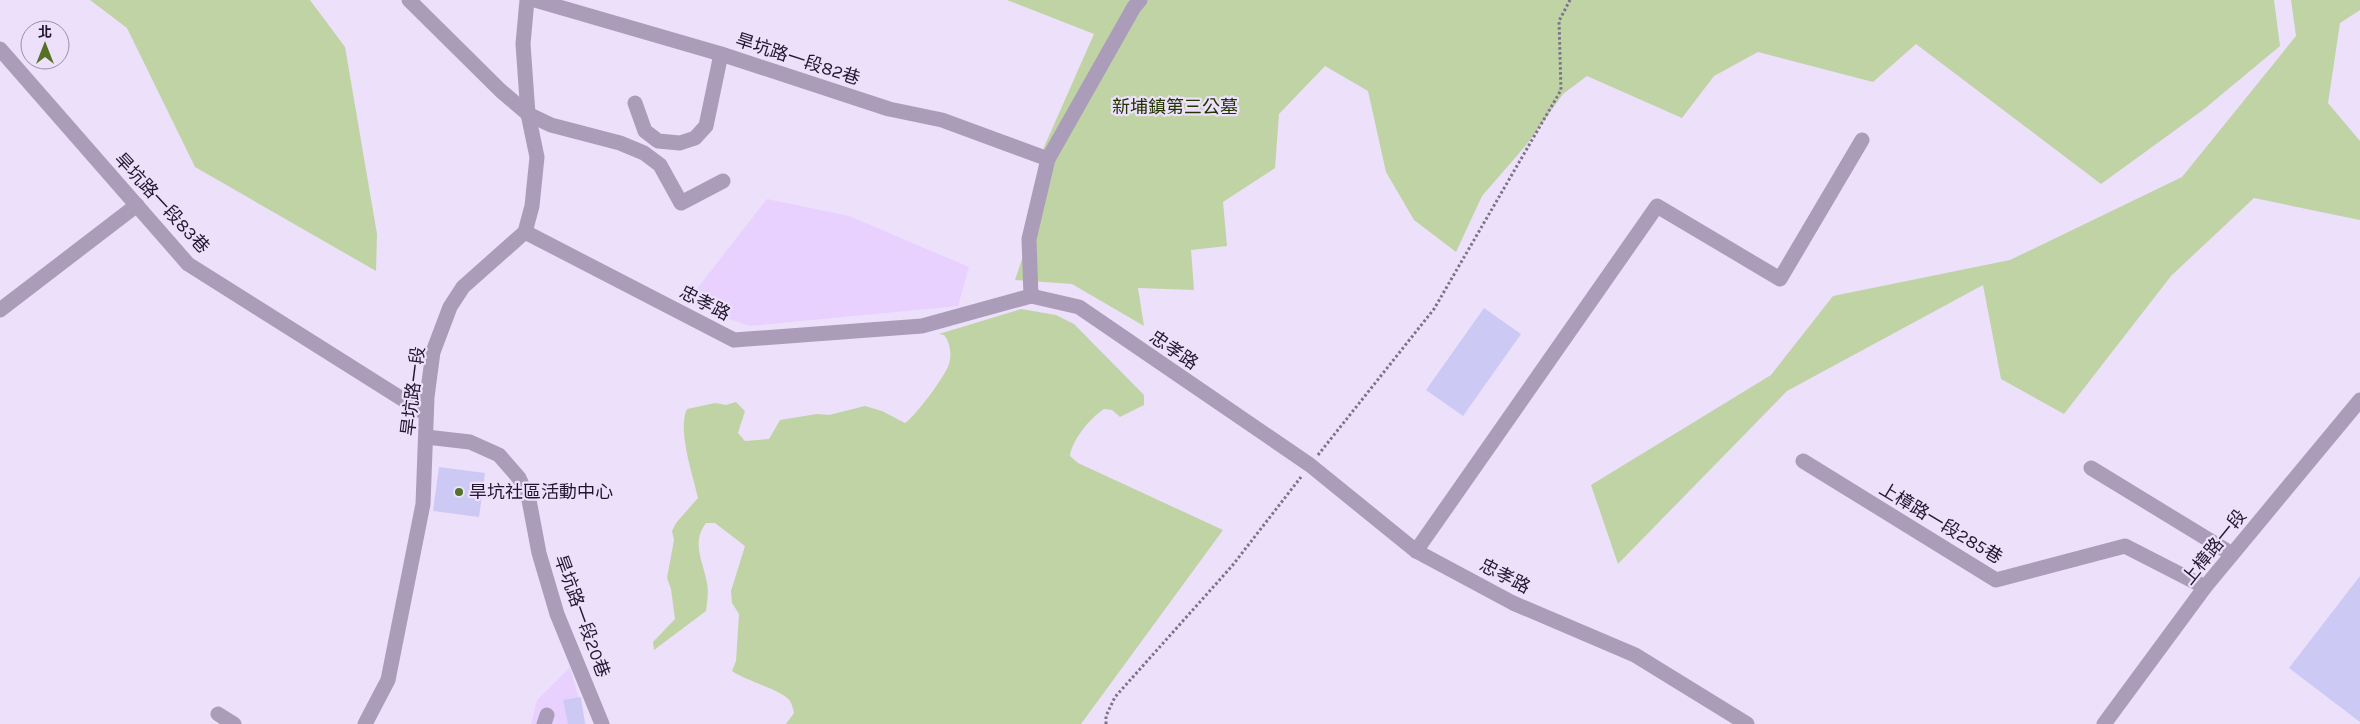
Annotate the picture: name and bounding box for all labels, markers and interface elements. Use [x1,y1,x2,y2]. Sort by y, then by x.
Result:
north arrow [20,20,70,70]
text: 北 [38,24,52,41]
street label: 旱坑路一段82巷 [733,29,863,89]
park label: 新埔鎮第三公墓 [1112,96,1238,118]
street label: 旱坑路一段83巷 [110,148,214,258]
street label: 忠孝路 [676,281,734,325]
street label: 忠孝路 [1145,326,1203,374]
street label: 旱坑路一段 [397,345,429,437]
street label: 上樟路一段285巷 [1875,478,2007,568]
place label: 旱坑社區活動中心 [469,481,613,503]
marker: 旱坑社區活動中心 [453,486,465,498]
street label: 上樟路一段 [2177,505,2251,589]
street label: 旱坑路一段20巷 [550,552,614,680]
street label: 忠孝路 [1476,554,1534,598]

